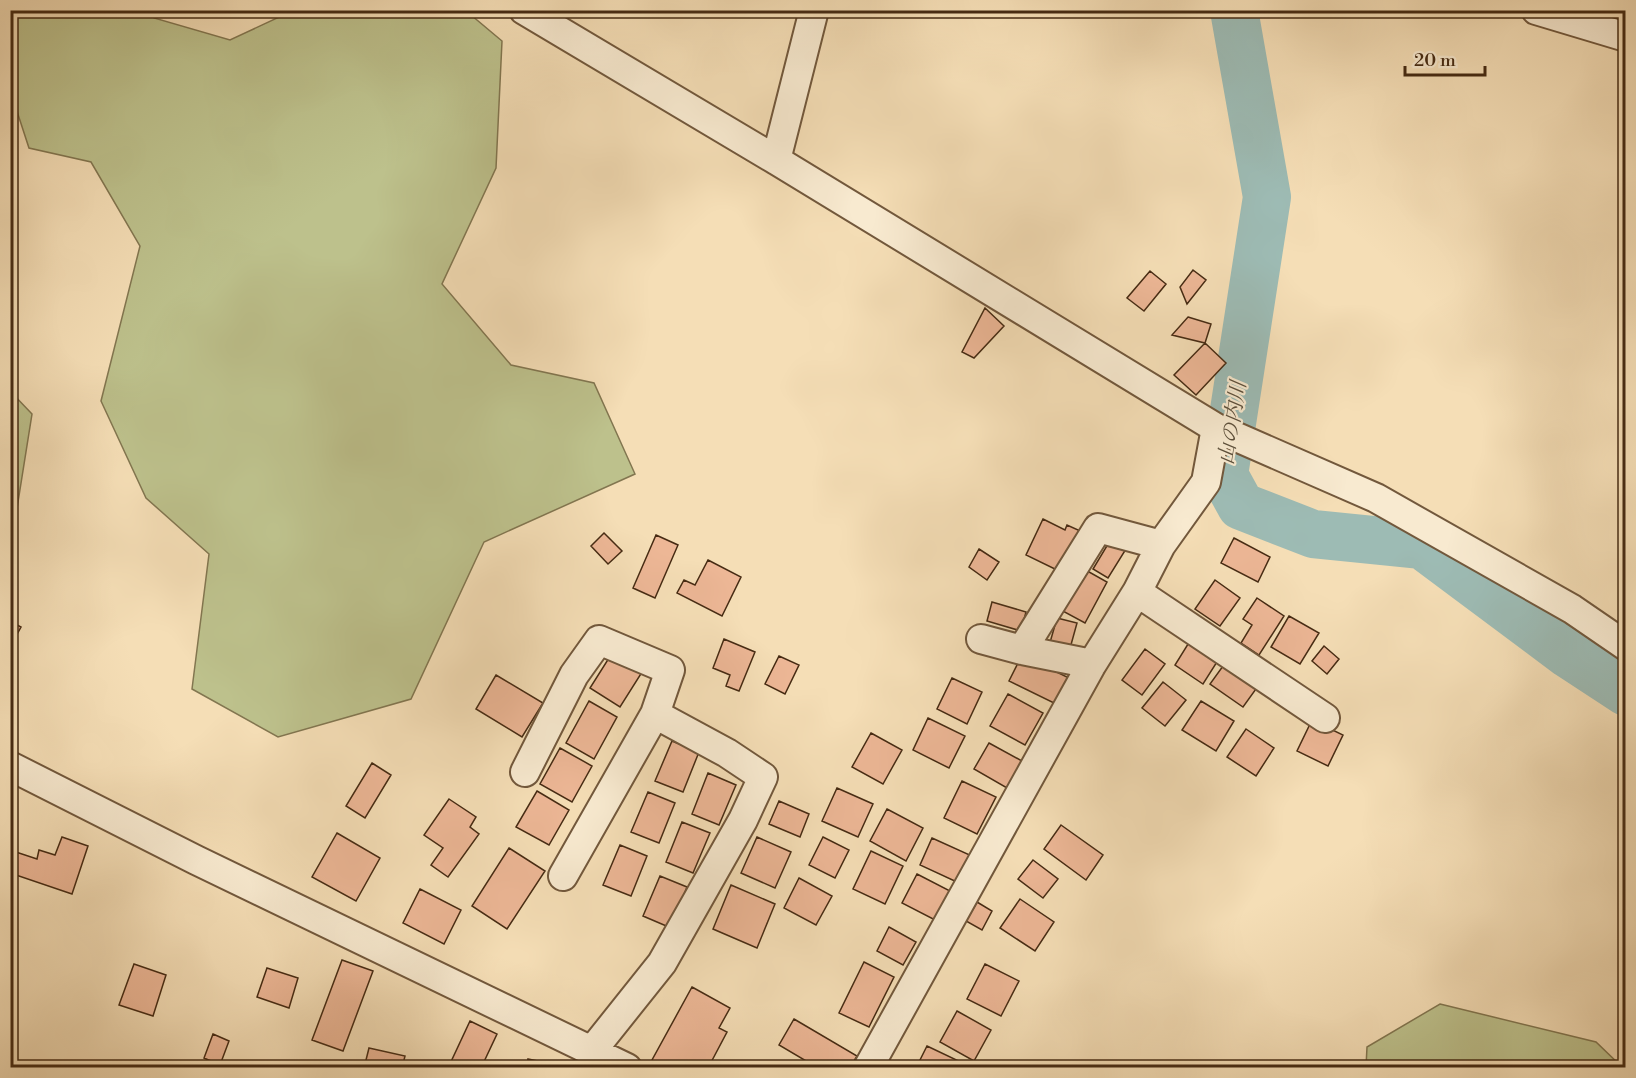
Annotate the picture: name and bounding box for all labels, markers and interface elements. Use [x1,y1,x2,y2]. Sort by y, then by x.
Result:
scale bar [1405,39,1484,77]
text: 20 m [1414,49,1456,72]
water label: 山の内川 [1214,378,1253,467]

